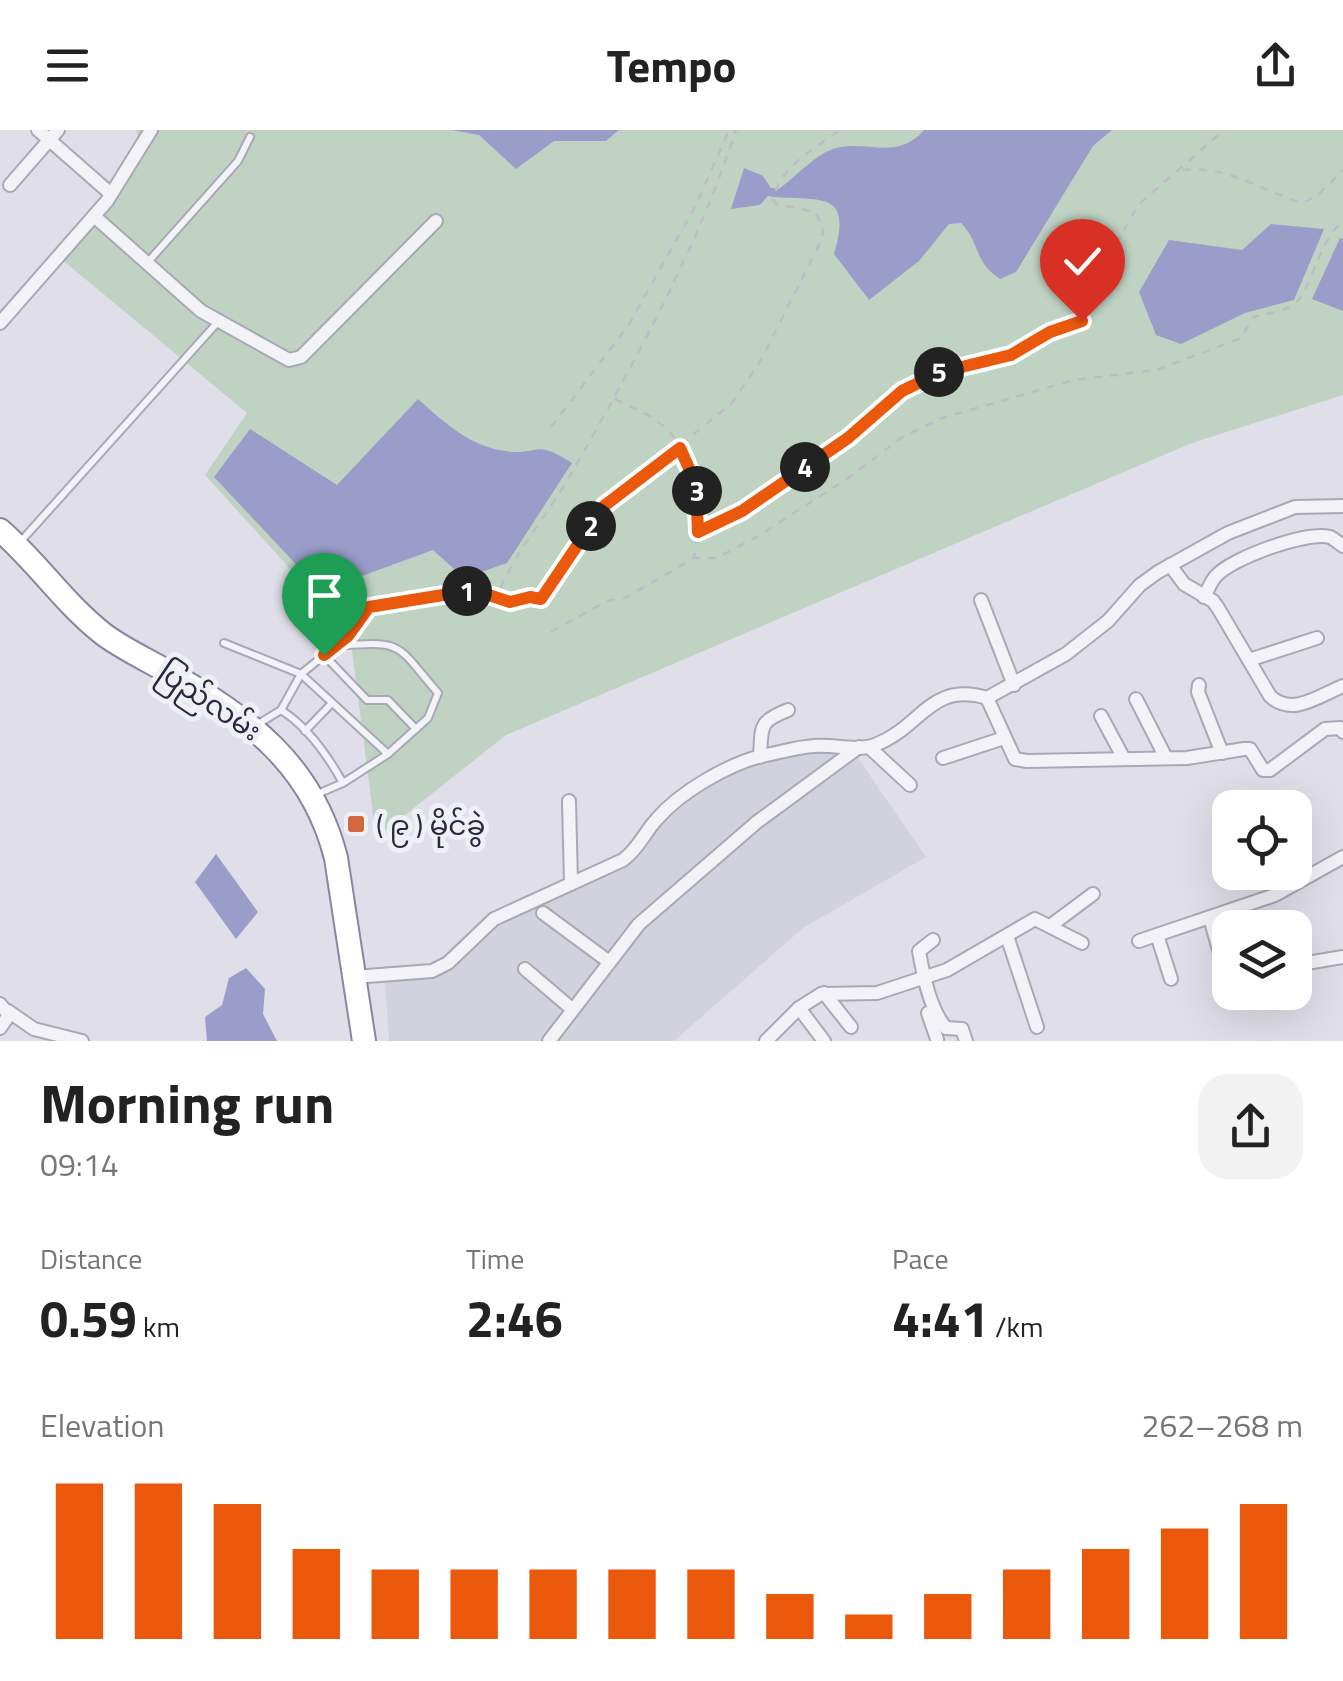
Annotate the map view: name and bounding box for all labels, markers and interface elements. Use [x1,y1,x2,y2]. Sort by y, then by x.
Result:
text: Tempo [607,31,736,99]
icon: menu [40,38,95,93]
icon: share [1248,38,1303,93]
pin [1040,219,1125,322]
icon: check [1055,234,1110,289]
pin: 5 [914,347,964,397]
text: 5 [931,350,947,393]
pin: 4 [780,442,830,492]
text: 4 [797,445,813,488]
pin: 3 [672,466,722,516]
text: 3 [689,469,705,512]
pin: 2 [566,501,616,551]
text: 2 [583,504,599,547]
pin [282,553,367,656]
pin: 1 [442,566,492,616]
icon: arrive [297,568,352,623]
text: 1 [459,569,475,612]
street label: ပြည်လမ်း [149,651,270,753]
map controls [1212,790,1312,1010]
button: locate [1212,790,1312,890]
place label: ( ၉ ) မိုင်ခွဲ [376,803,485,848]
marker: ( ၉ ) မိုင်ခွဲ [345,813,367,835]
button: layers [1212,910,1312,1010]
text: Morning run [40,1061,334,1144]
button: share [1198,1074,1303,1179]
text: 09:14 [40,1140,119,1188]
text: Distance [40,1237,142,1280]
text: Time [466,1237,524,1280]
text: Pace [892,1237,949,1280]
text: 0.59 [40,1280,137,1356]
text: 2:46 [466,1280,563,1356]
text: 4:41 [892,1280,989,1356]
text: km [137,1305,180,1348]
text: /km [989,1305,1043,1348]
text: Elevation [40,1401,164,1449]
text: 262–268 m [1141,1401,1303,1449]

